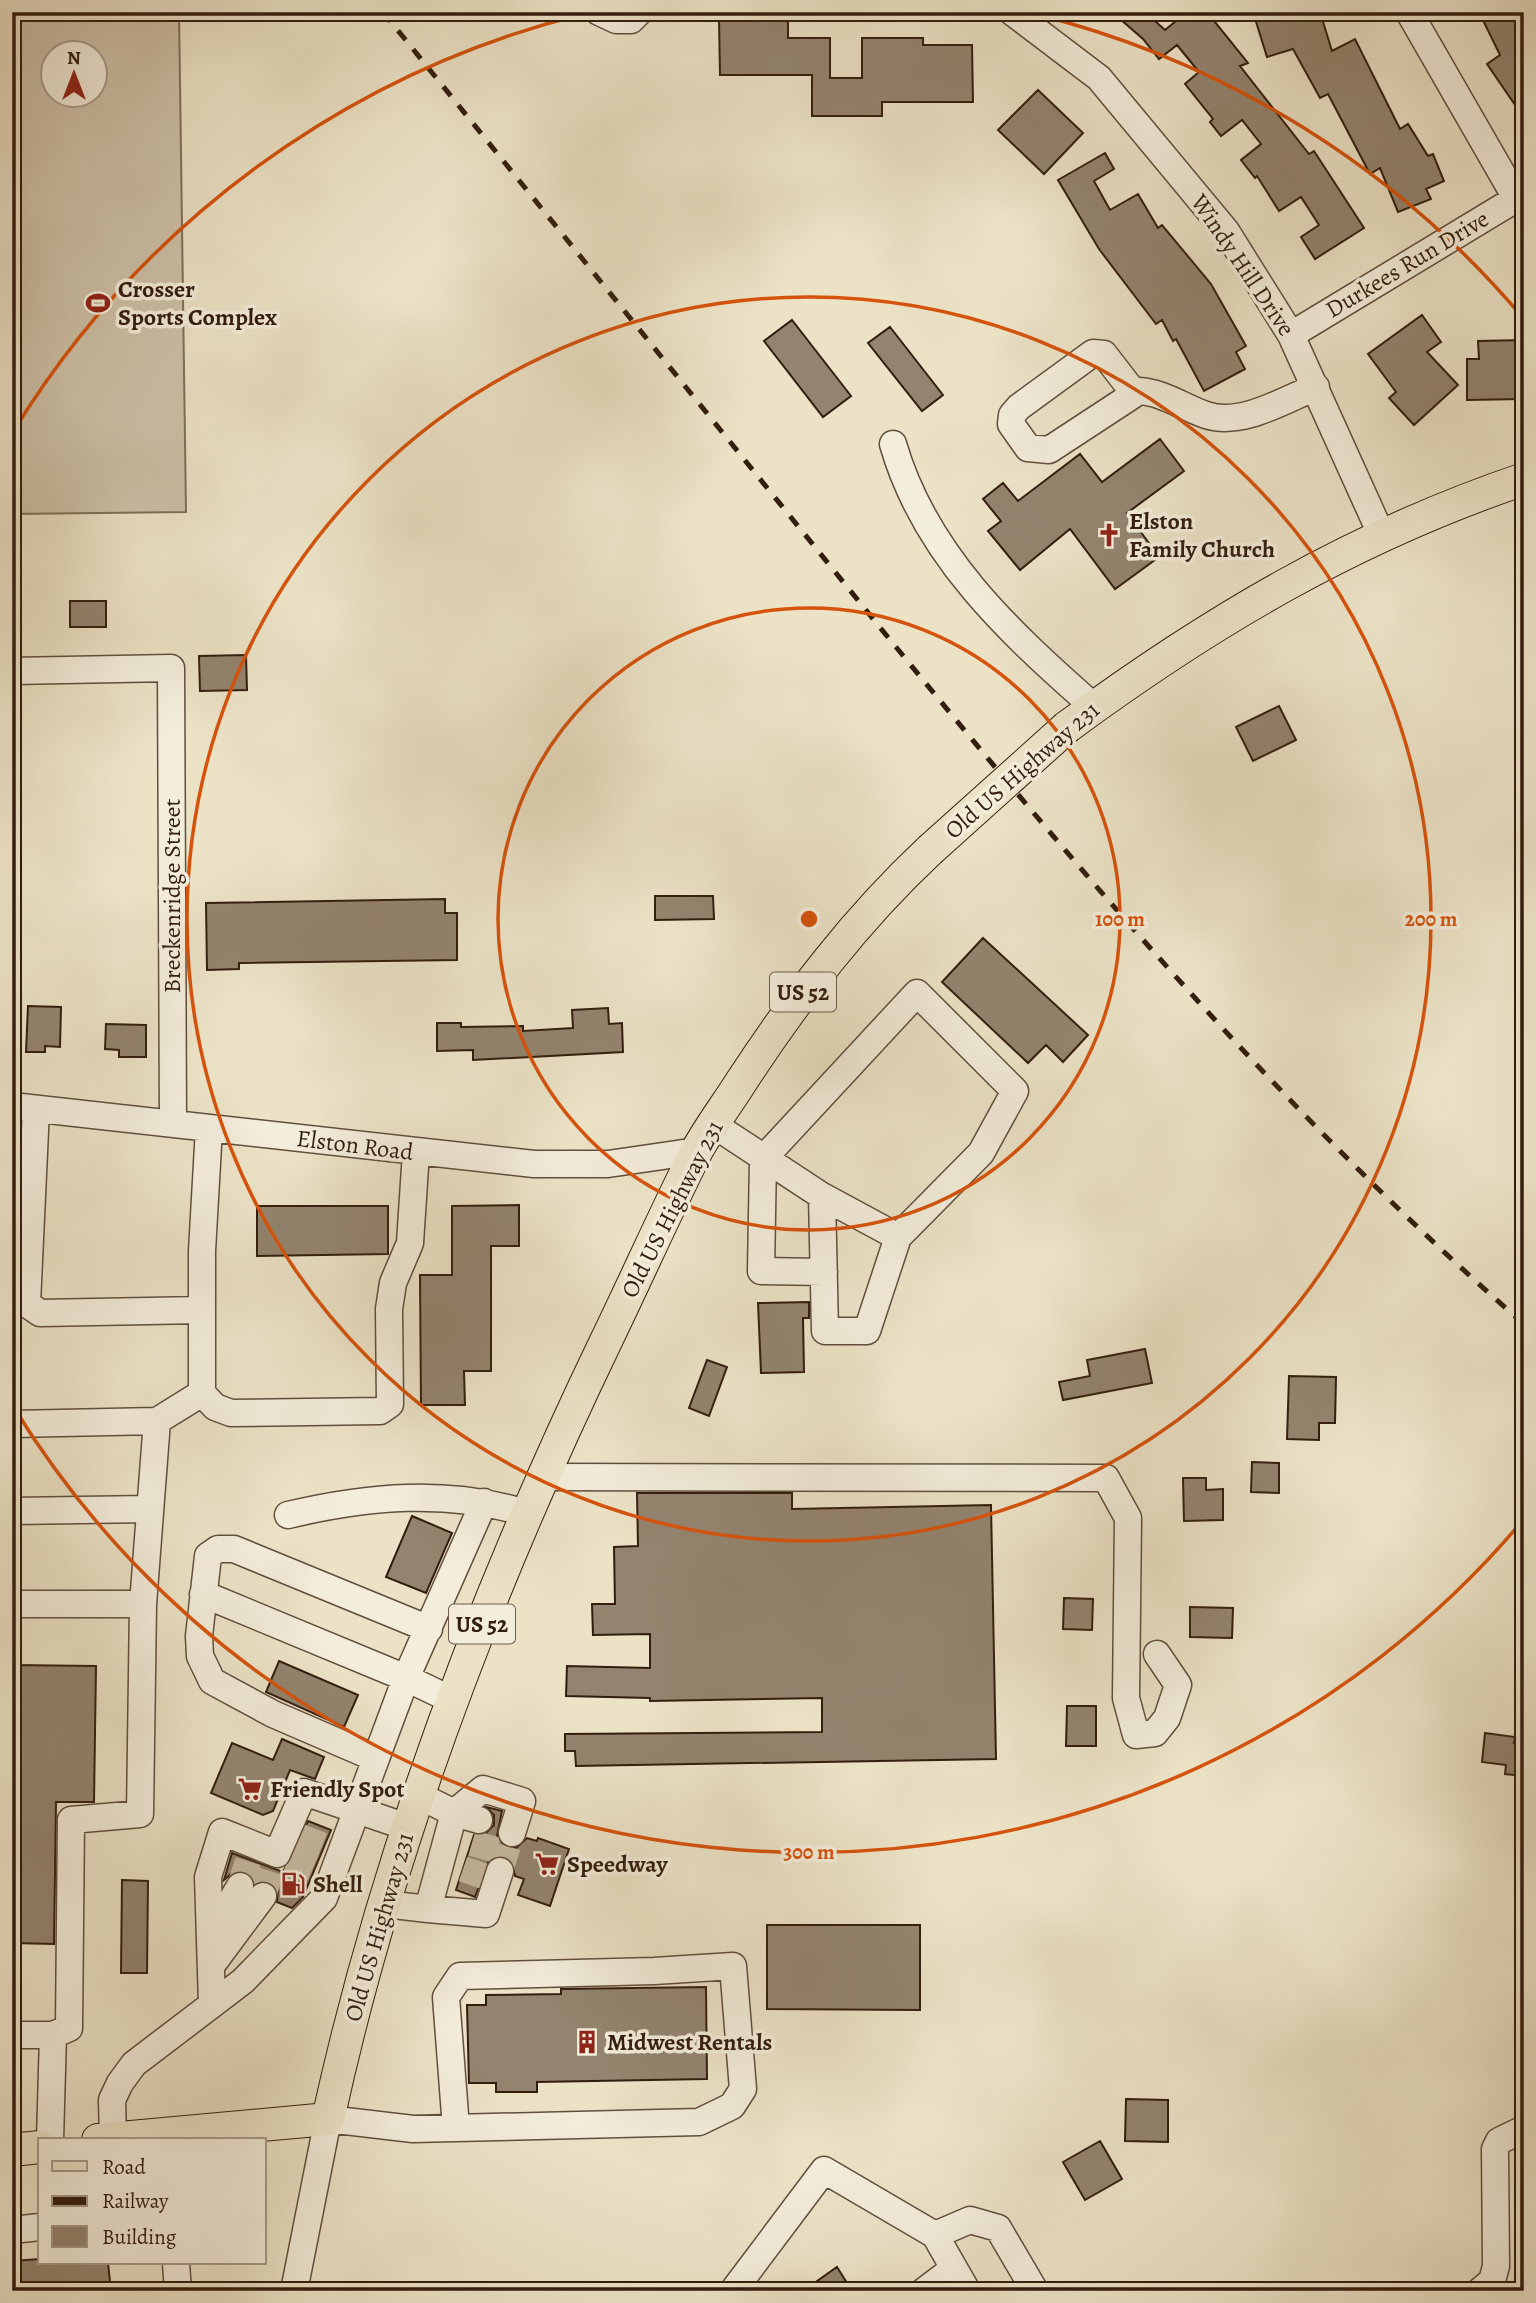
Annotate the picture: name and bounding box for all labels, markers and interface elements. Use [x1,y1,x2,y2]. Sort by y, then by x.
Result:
north arrow [38,38,108,108]
text: N [67,45,81,71]
street label: Windy Hill Drive [1183,187,1302,342]
street label: Durkees Run Drive [1319,203,1495,325]
place label: Crosser Sports Complex [118,273,277,333]
sports icon: Crosser Sports Complex [84,289,112,317]
place label: Elston Family Church [1129,505,1275,565]
church icon: Elston Family Church [1095,521,1123,549]
street label: Old US Highway 231 [938,694,1106,846]
street label: Breckenridge Street [156,799,188,993]
text: 100 m [1095,905,1145,933]
text: 200 m [1405,905,1458,933]
centre of rings [797,907,821,931]
road number: US 52 [770,973,836,1012]
street label: Old US Highway 231 [613,1115,731,1303]
street label: Elston Road [295,1122,415,1168]
road number: US 52 [449,1604,515,1644]
place label: Friendly Spot [270,1773,404,1805]
supermarket icon: Friendly Spot [236,1775,264,1803]
street label: Old US Highway 231 [337,1829,421,2025]
text: 300 m [783,1838,835,1866]
place label: Speedway [567,1848,668,1880]
supermarket icon: Speedway [533,1850,561,1878]
place label: Shell [313,1868,363,1900]
fuel station icon: Shell [279,1870,307,1898]
place label: Midwest Rentals [607,2026,772,2058]
building icon: Midwest Rentals [573,2028,601,2056]
legend [38,2138,266,2264]
text: Road [102,2153,146,2181]
text: Railway [102,2187,169,2215]
text: Building [102,2223,177,2251]

